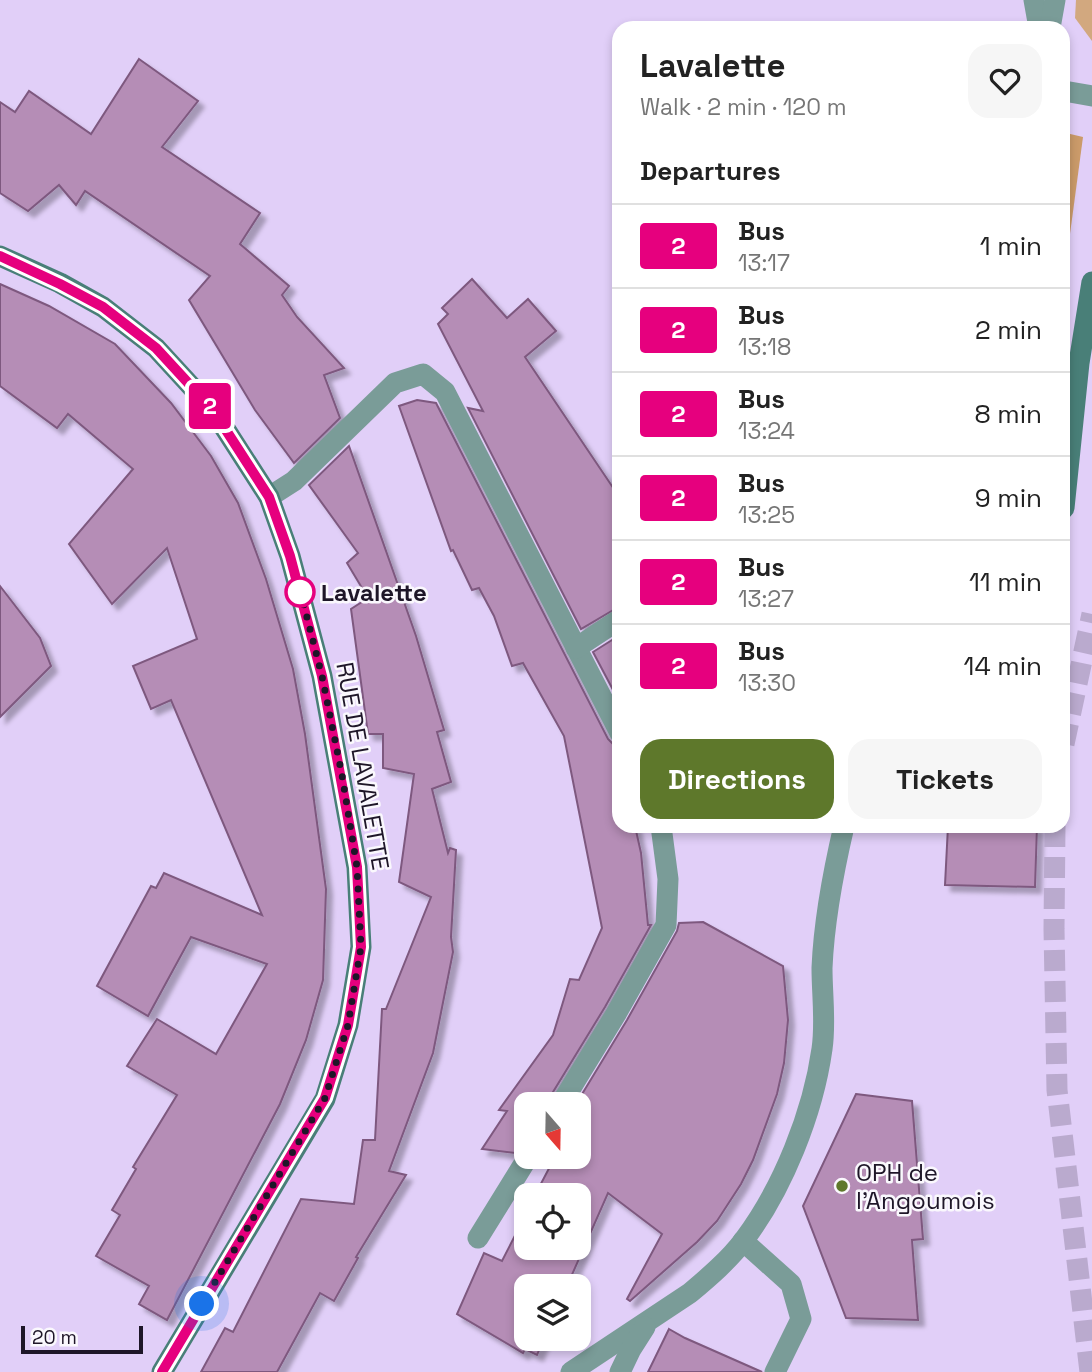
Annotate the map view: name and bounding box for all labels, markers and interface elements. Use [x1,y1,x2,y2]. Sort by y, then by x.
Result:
button: heart [968,44,1042,118]
text: Lavalette [640,45,785,87]
text: Walk · 2 min · 120 m [640,92,847,122]
text: Departures [640,154,781,188]
text: Bus [738,214,785,248]
text: 1 min [980,229,1042,263]
text: 2 [671,230,686,261]
text: 13:17 [738,248,790,278]
text: Bus [738,298,785,332]
text: 2 min [975,313,1042,347]
text: 2 [671,314,686,345]
text: 13:18 [738,332,791,362]
text: Bus [738,382,785,416]
line badge: 2 [187,383,233,429]
text: 2 [203,390,217,421]
text: 8 min [974,397,1042,431]
text: 2 [671,398,686,429]
text: 13:24 [738,416,795,446]
text: Bus [738,466,785,500]
text: 9 min [975,481,1042,515]
text: 2 [671,482,686,513]
text: 13:25 [738,500,795,530]
text: Bus [738,550,785,584]
text: 11 min [969,565,1042,599]
text: 2 [671,566,686,597]
marker: Lavalette [285,577,315,607]
place label: Lavalette [321,577,427,608]
text: 13:27 [738,584,794,614]
text: Bus [738,634,785,668]
text: 14 min [964,649,1042,683]
text: 2 [671,650,686,681]
street label: RUE DE LAVALETTE [329,660,397,872]
text: 13:30 [738,668,796,698]
button: Directions [640,739,834,819]
button: Tickets [848,739,1042,819]
north arrow [514,1092,592,1169]
map controls [514,1092,591,1351]
place label: OPH de l'Angoumois [856,1157,995,1216]
marker: OPH de l'Angoumois [834,1178,850,1194]
button: locate [514,1183,591,1260]
button: layers [514,1274,591,1351]
your location [184,1286,219,1321]
scale bar [21,1323,144,1355]
text: 20 m [32,1325,77,1350]

